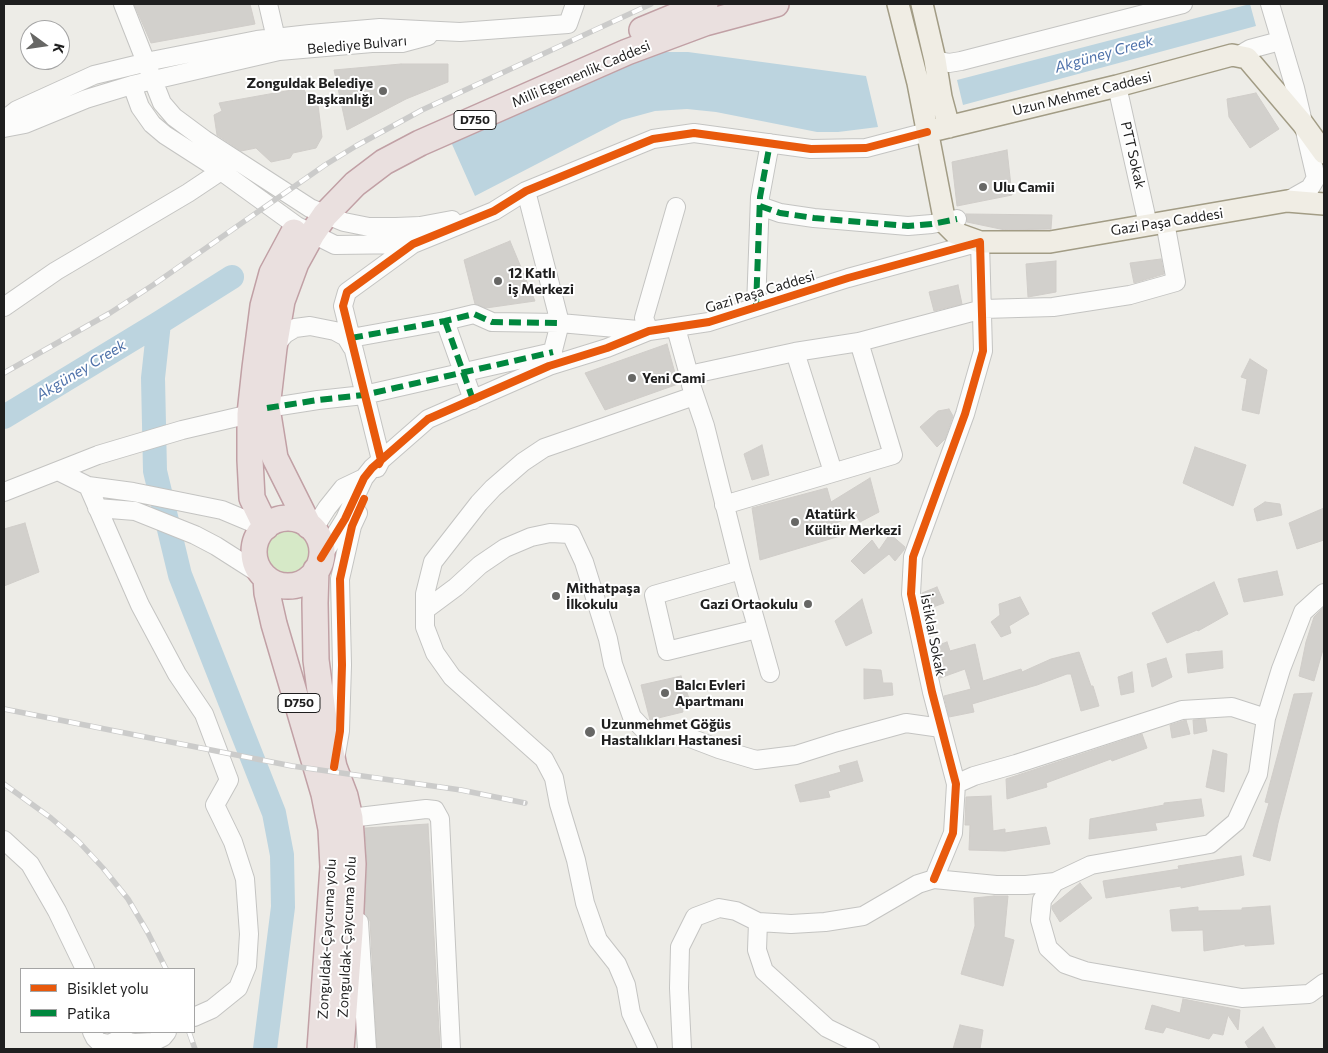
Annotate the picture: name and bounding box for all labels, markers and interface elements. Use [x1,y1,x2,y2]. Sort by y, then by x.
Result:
north arrow [20,20,70,70]
water label: Akgüney Creek [1053,31,1155,77]
street label: Belediye Bulvarı [306,32,408,58]
street label: Milli Egemenlik Caddesi [509,37,653,111]
text: K [50,42,68,55]
street label: Uzun Mehmet Caddesi [1011,69,1153,119]
place label: Zonguldak Belediye Başkanlığı [246,75,373,108]
marker: Zonguldak Belediye Başkanlığı [377,85,389,97]
road number: D750 [454,110,496,130]
street label: PTT Sokak [1117,120,1149,190]
place label: Ulu Camii [993,179,1055,195]
marker: Ulu Camii [977,181,989,193]
street label: Gazi Paşa Caddesi [1110,205,1224,239]
place label: 12 Katlı iş Merkezi [508,265,574,298]
street label: Gazi Paşa Caddesi [703,267,817,317]
marker: 12 Katlı iş Merkezi [492,275,504,287]
water label: Akgüney Creek [33,336,129,404]
place label: Yeni Cami [642,370,705,386]
marker: Yeni Cami [626,372,638,384]
place label: Atatürk Kültür Merkezi [805,506,901,538]
marker: Atatürk Kültür Merkezi [789,516,801,528]
place label: Mithatpaşa İlkokulu [566,580,640,612]
marker: Mithatpaşa İlkokulu [550,590,562,602]
street label: İstiklal Sokak [917,592,949,678]
place label: Gazi Ortaokulu [700,596,798,612]
marker: Gazi Ortaokulu [802,598,814,610]
place label: Balcı Evleri Apartmanı [675,677,745,710]
marker: Balcı Evleri Apartmanı [659,687,671,699]
road number: D750 [278,694,320,712]
place label: Uzunmehmet Göğüs Hastalıkları Hastanesi [601,716,741,749]
marker: Uzunmehmet Göğüs Hastalıkları Hastanesi [583,725,597,739]
street label: Zonguldak-Çaycuma Yolu [334,856,360,1018]
street label: Zonguldak-Çaycuma yolu [314,858,340,1020]
legend [20,968,195,1033]
text: Bisiklet yolu [67,979,149,997]
text: Patika [67,1004,110,1022]

